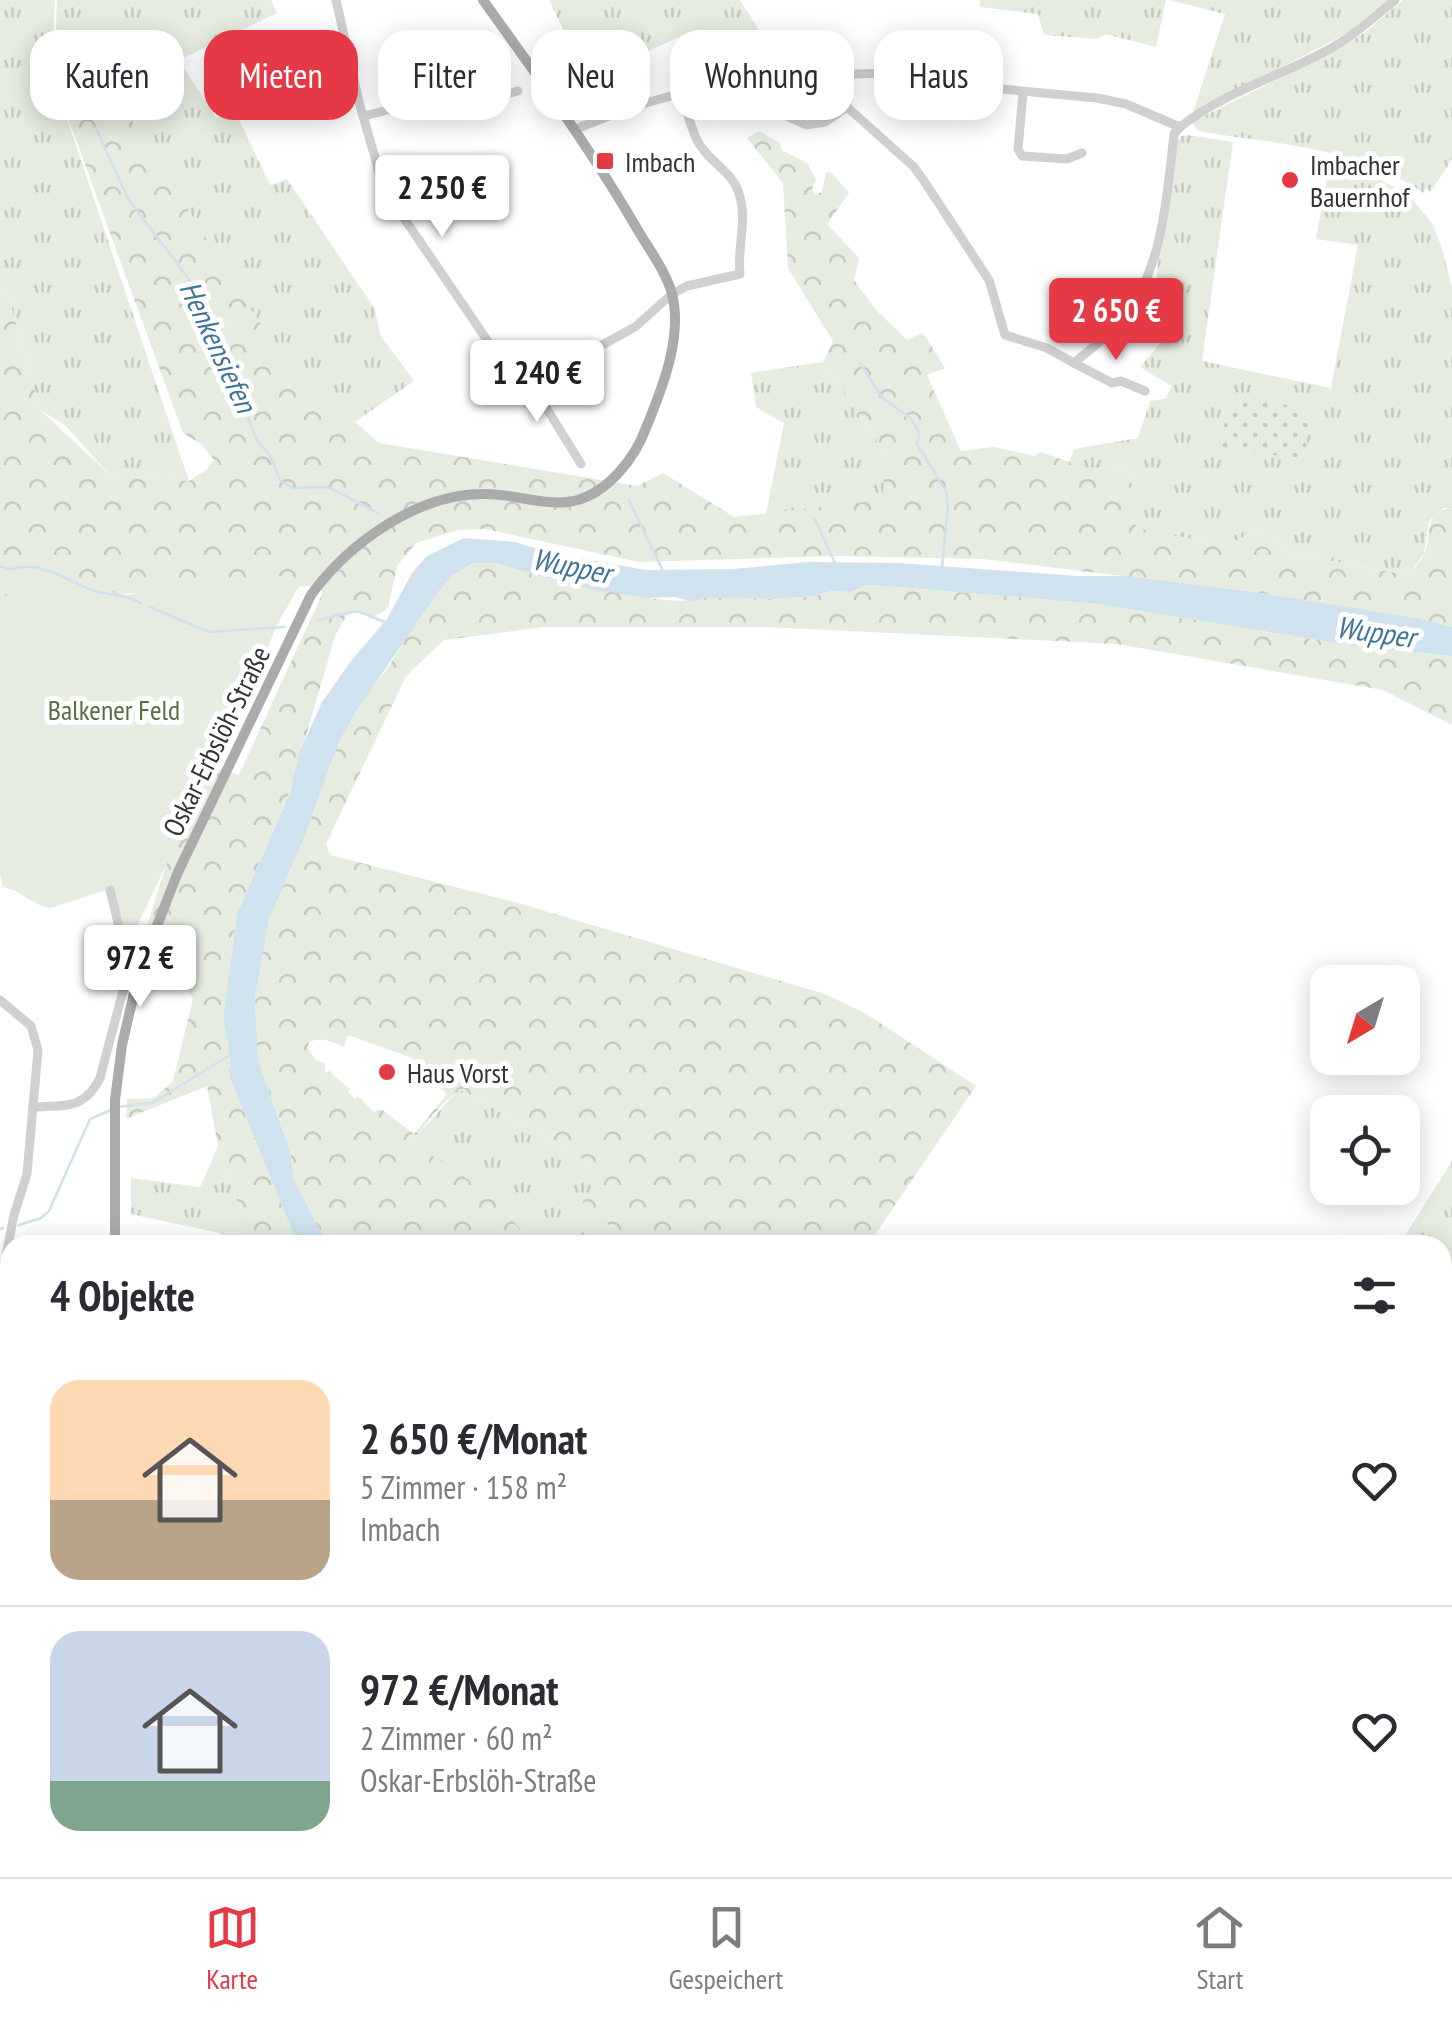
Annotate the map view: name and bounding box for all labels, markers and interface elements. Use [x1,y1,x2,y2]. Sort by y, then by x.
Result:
chip: Kaufen [30,30,184,120]
chip: Mieten [204,30,358,120]
chip: Filter [378,30,511,120]
chip: Neu [531,30,650,120]
chip: Wohnung [670,30,854,120]
chip: Haus [874,30,1003,120]
place label: Imbach [625,143,695,180]
place label: Imbacher Bauernhof [1310,146,1411,215]
marker: Imbach [594,150,616,172]
pin: 2 250 € [350,155,534,240]
text: 2 250 € [397,166,487,208]
marker: Imbacher Bauernhof [1279,169,1301,191]
water label: Henkensiefen [172,274,267,420]
pin: 2 650 € [1024,278,1208,363]
text: 2 650 € [1071,289,1161,331]
pin: 1 240 € [445,340,629,425]
text: 1 240 € [492,351,582,393]
water label: Wupper [530,538,618,592]
water label: Wupper [1334,606,1422,656]
street label: Oskar-Erbslöh-Straße [154,640,278,842]
park label: Balkener Feld [48,691,180,728]
pin: 972 € [70,925,210,1010]
text: 972 € [106,936,174,978]
north arrow [1310,965,1420,1075]
map controls [1310,965,1420,1205]
place label: Haus Vorst [407,1054,509,1091]
marker: Haus Vorst [376,1061,398,1083]
button: locate [1310,1095,1420,1205]
text: 4 Objekte [50,1268,195,1323]
icon: filters [1347,1268,1402,1323]
text: 2 650 €/Monat [360,1411,587,1466]
icon: home [130,1420,250,1540]
icon: heart [1347,1453,1402,1508]
text: 5 Zimmer · 158 m² [360,1466,567,1508]
text: Imbach [360,1508,440,1550]
text: 972 €/Monat [360,1662,559,1717]
icon: home [130,1671,250,1791]
icon: heart [1347,1704,1402,1759]
text: 2 Zimmer · 60 m² [360,1717,553,1759]
text: Oskar-Erbslöh-Straße [360,1759,596,1801]
tab: Karte [205,1900,260,1997]
tab: Gespeichert [669,1900,783,1997]
tab: Start [1192,1900,1247,1997]

